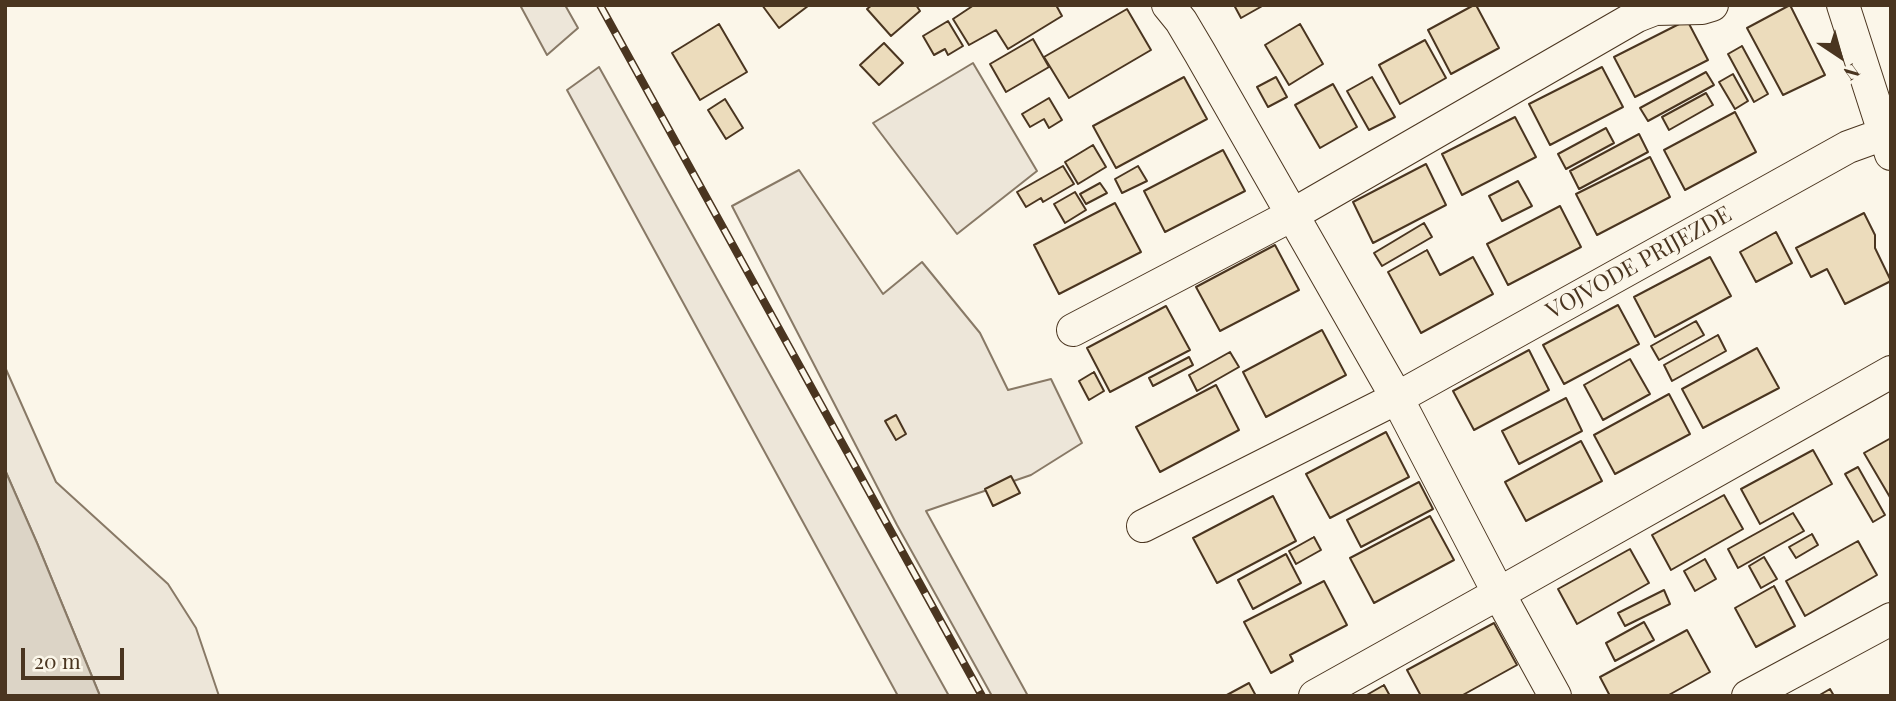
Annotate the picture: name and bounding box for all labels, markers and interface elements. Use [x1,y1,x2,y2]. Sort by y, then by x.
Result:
north arrow [1805,21,1875,91]
text: N [1839,58,1866,88]
street label: VOJVODE PRIJEZDE [1542,201,1736,325]
scale bar [24,634,128,678]
text: 20 m [34,646,81,674]

